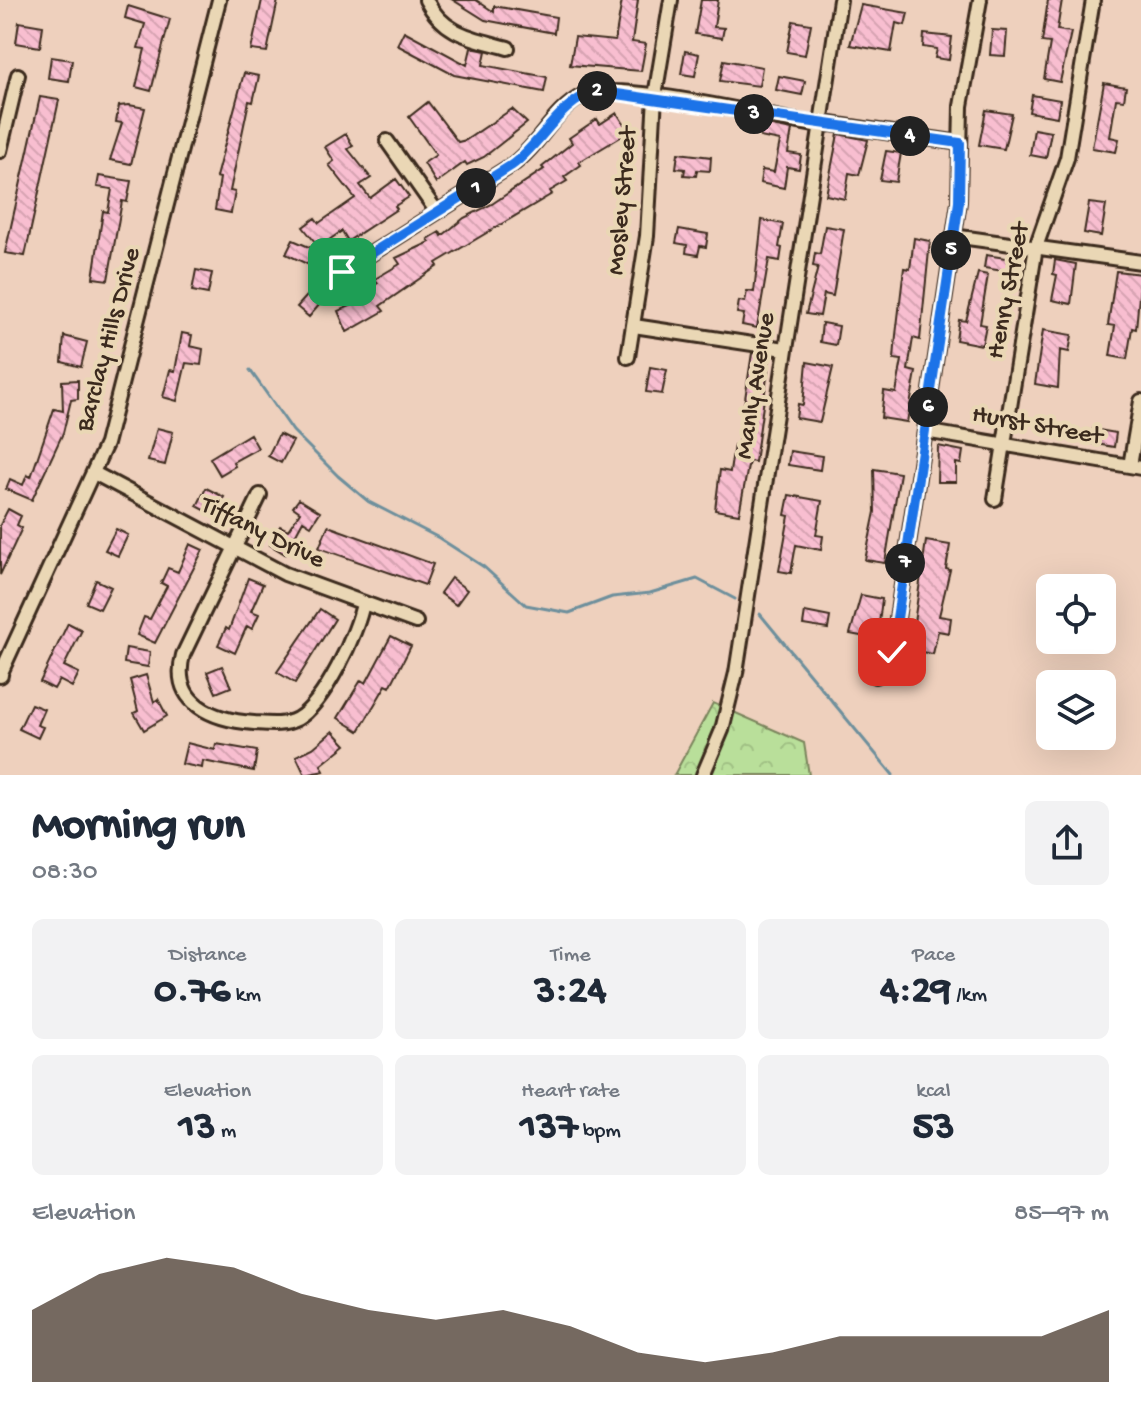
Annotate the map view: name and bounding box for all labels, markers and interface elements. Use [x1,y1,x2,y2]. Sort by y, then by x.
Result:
pin: 2 [577,71,617,111]
text: 2 [592,78,602,104]
pin: 3 [734,94,774,134]
text: 3 [748,101,760,127]
pin: 4 [890,116,930,156]
street label: Mosley Street [602,123,646,276]
text: 4 [905,123,915,149]
pin: 1 [456,168,496,208]
text: 1 [472,175,480,201]
street label: Henry Street [982,218,1039,362]
pin: 5 [931,230,971,270]
text: 5 [945,237,957,263]
pin [308,238,376,306]
street label: Barclay Hills Drive [70,244,150,436]
icon: arrive [320,250,364,294]
street label: Manly Avenue [730,310,784,461]
pin: 6 [908,387,948,427]
text: 6 [922,394,934,420]
street label: Hurst Street [969,400,1107,454]
street label: Tiffany Drive [193,490,330,578]
pin: 7 [885,543,925,583]
text: 7 [899,550,911,576]
map controls [1036,574,1116,750]
button: locate [1036,574,1116,654]
pin [858,618,926,686]
icon: check [870,630,914,674]
button: layers [1036,670,1116,750]
button: share [1025,801,1109,885]
text: Morning run [32,802,245,854]
text: 08:30 [32,858,97,889]
text: Distance [169,943,246,969]
text: Time [550,943,591,969]
text: Pace [912,943,955,969]
text: 0.76 [154,969,230,1016]
text: 3:24 [535,969,606,1016]
text: 4:29 [880,969,951,1016]
text: km [230,983,261,1009]
text: /km [951,983,987,1009]
text: Elevation [164,1079,251,1105]
text: Heart rate [521,1079,620,1105]
text: kcal [916,1079,951,1105]
text: 13 [179,1105,216,1152]
text: 137 [520,1105,578,1152]
text: 53 [913,1105,954,1152]
text: m [216,1119,236,1145]
text: bpm [578,1119,621,1145]
text: Elevation [32,1199,135,1230]
text: 85–97 m [1014,1199,1109,1230]

